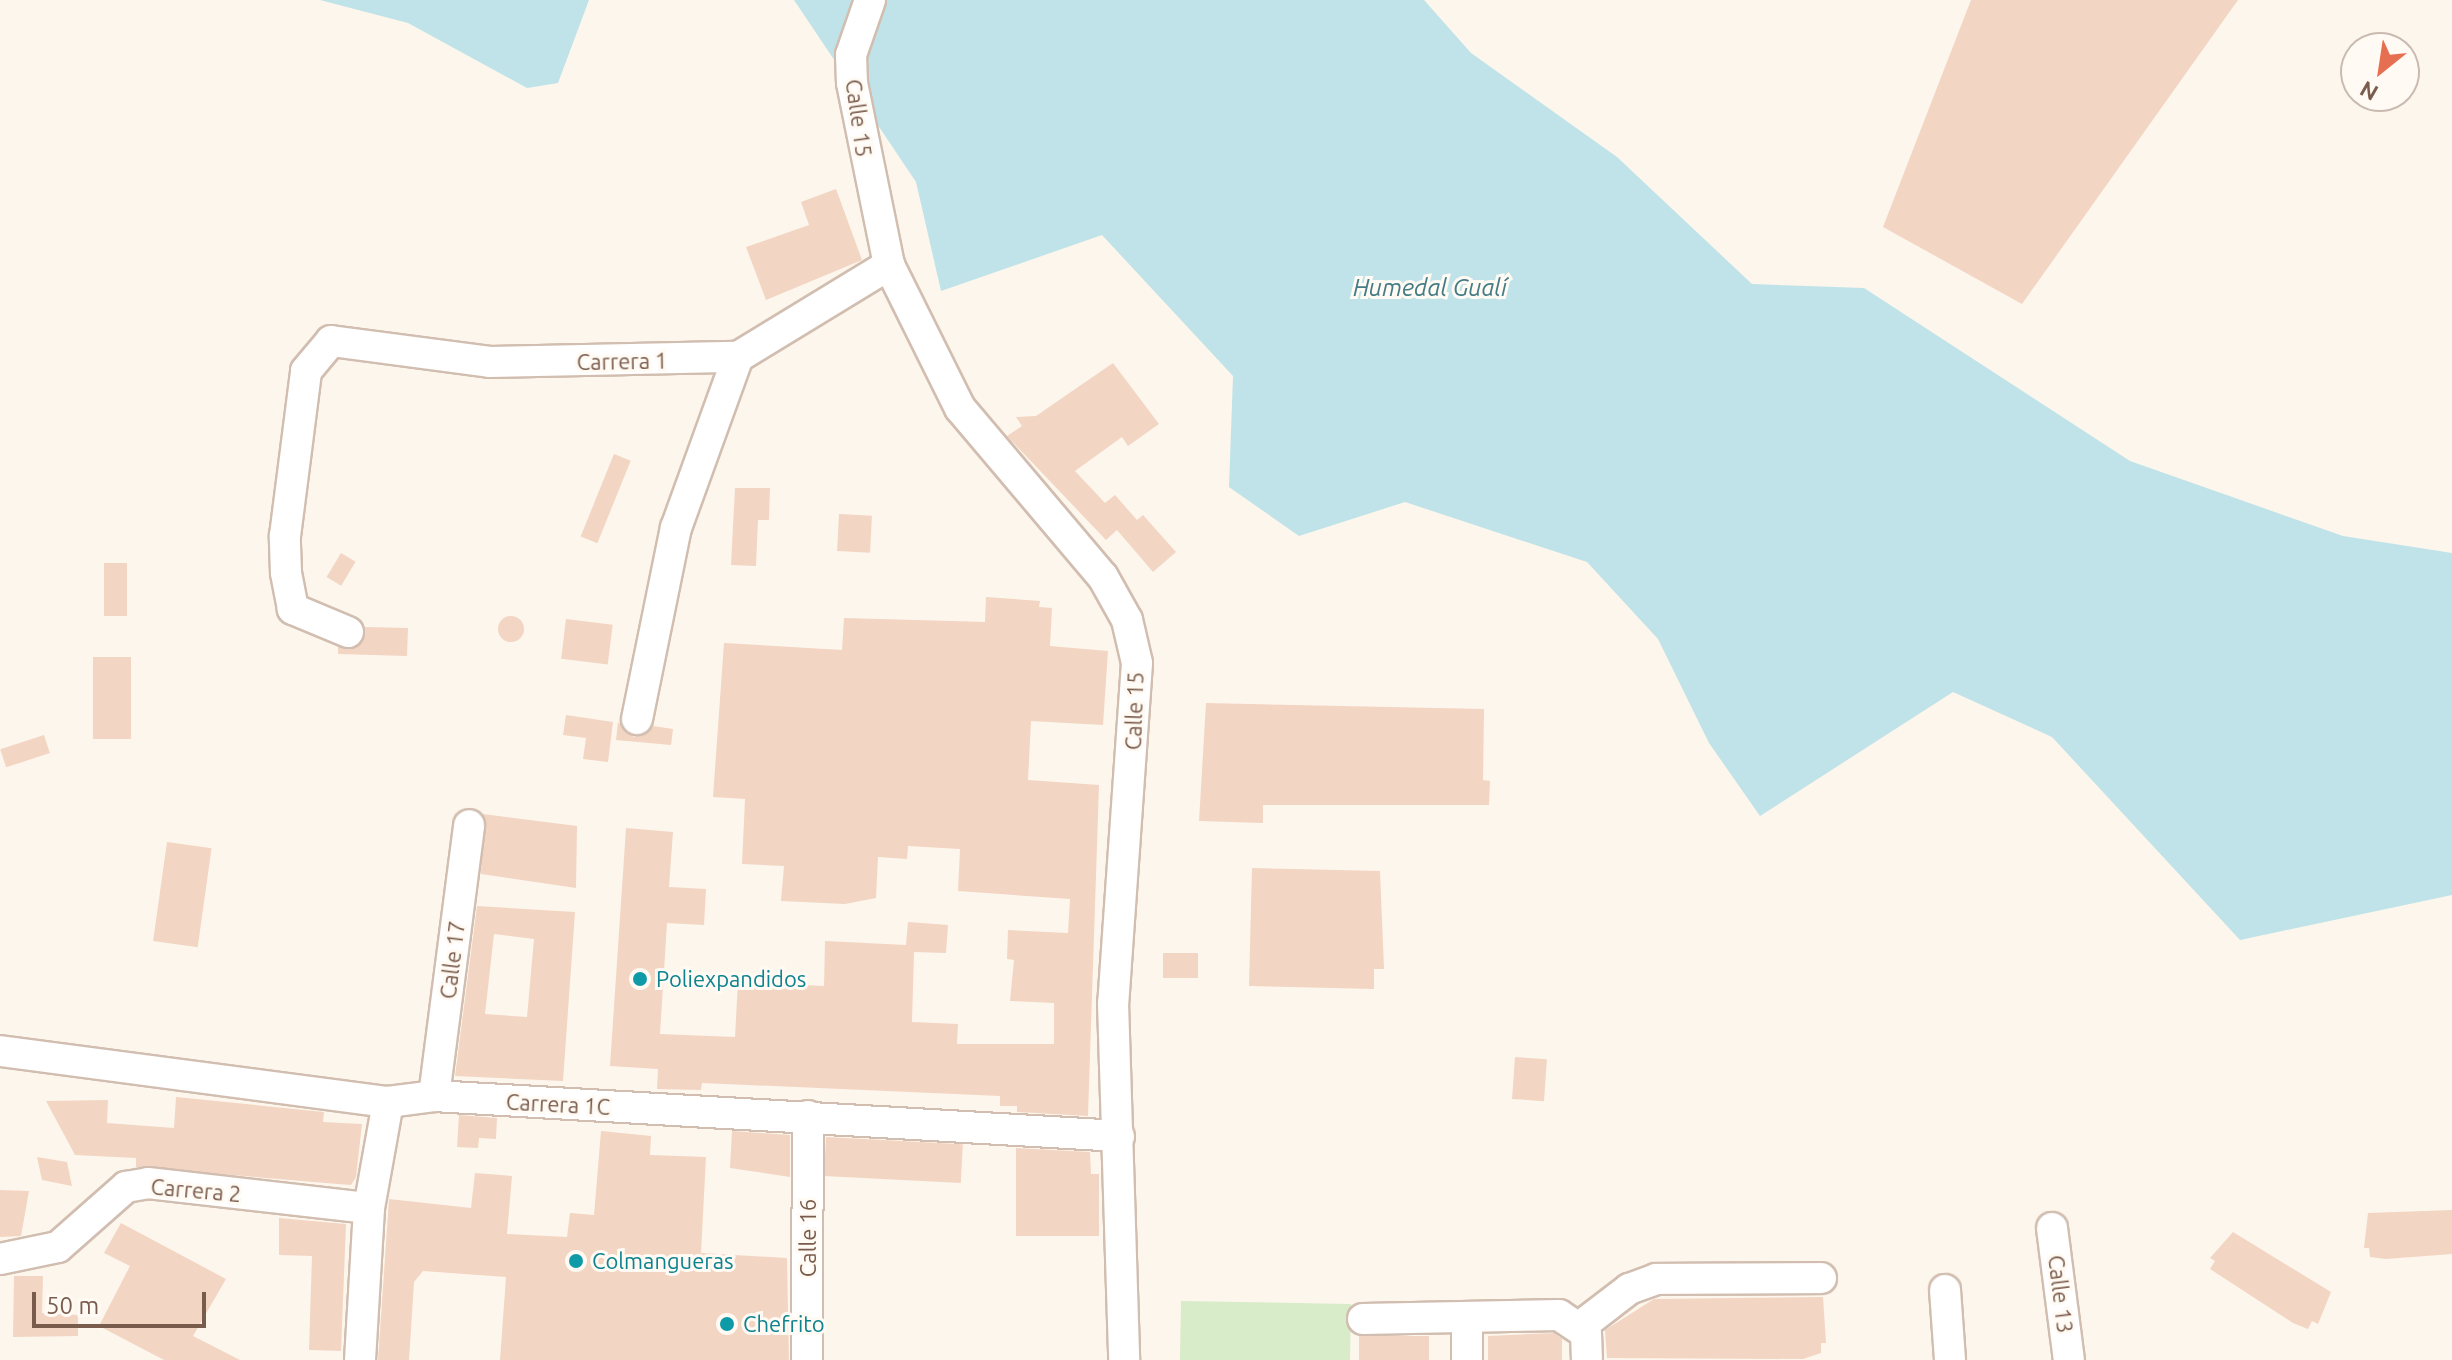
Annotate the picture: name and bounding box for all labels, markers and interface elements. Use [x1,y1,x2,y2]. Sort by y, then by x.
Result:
north arrow [2340,32,2420,112]
street label: Calle 15 [840,77,878,159]
text: N [2355,77,2382,106]
water label: Humedal Gualí [1353,274,1507,302]
street label: Carrera 1 [576,347,668,375]
street label: Calle 15 [1119,671,1149,751]
street label: Calle 17 [434,920,470,1000]
place label: Poliexpandidos [656,966,806,992]
marker: Poliexpandidos [631,970,649,988]
street label: Carrera 1C [505,1088,611,1120]
street label: Carrera 2 [150,1173,242,1207]
street label: Calle 16 [795,1199,821,1277]
place label: Colmangueras [592,1248,733,1274]
marker: Colmangueras [567,1252,585,1270]
street label: Calle 13 [2043,1254,2079,1334]
scale bar [36,1276,210,1326]
text: 50 m [46,1292,99,1319]
place label: Chefrito [743,1311,825,1337]
marker: Chefrito [718,1315,736,1333]

